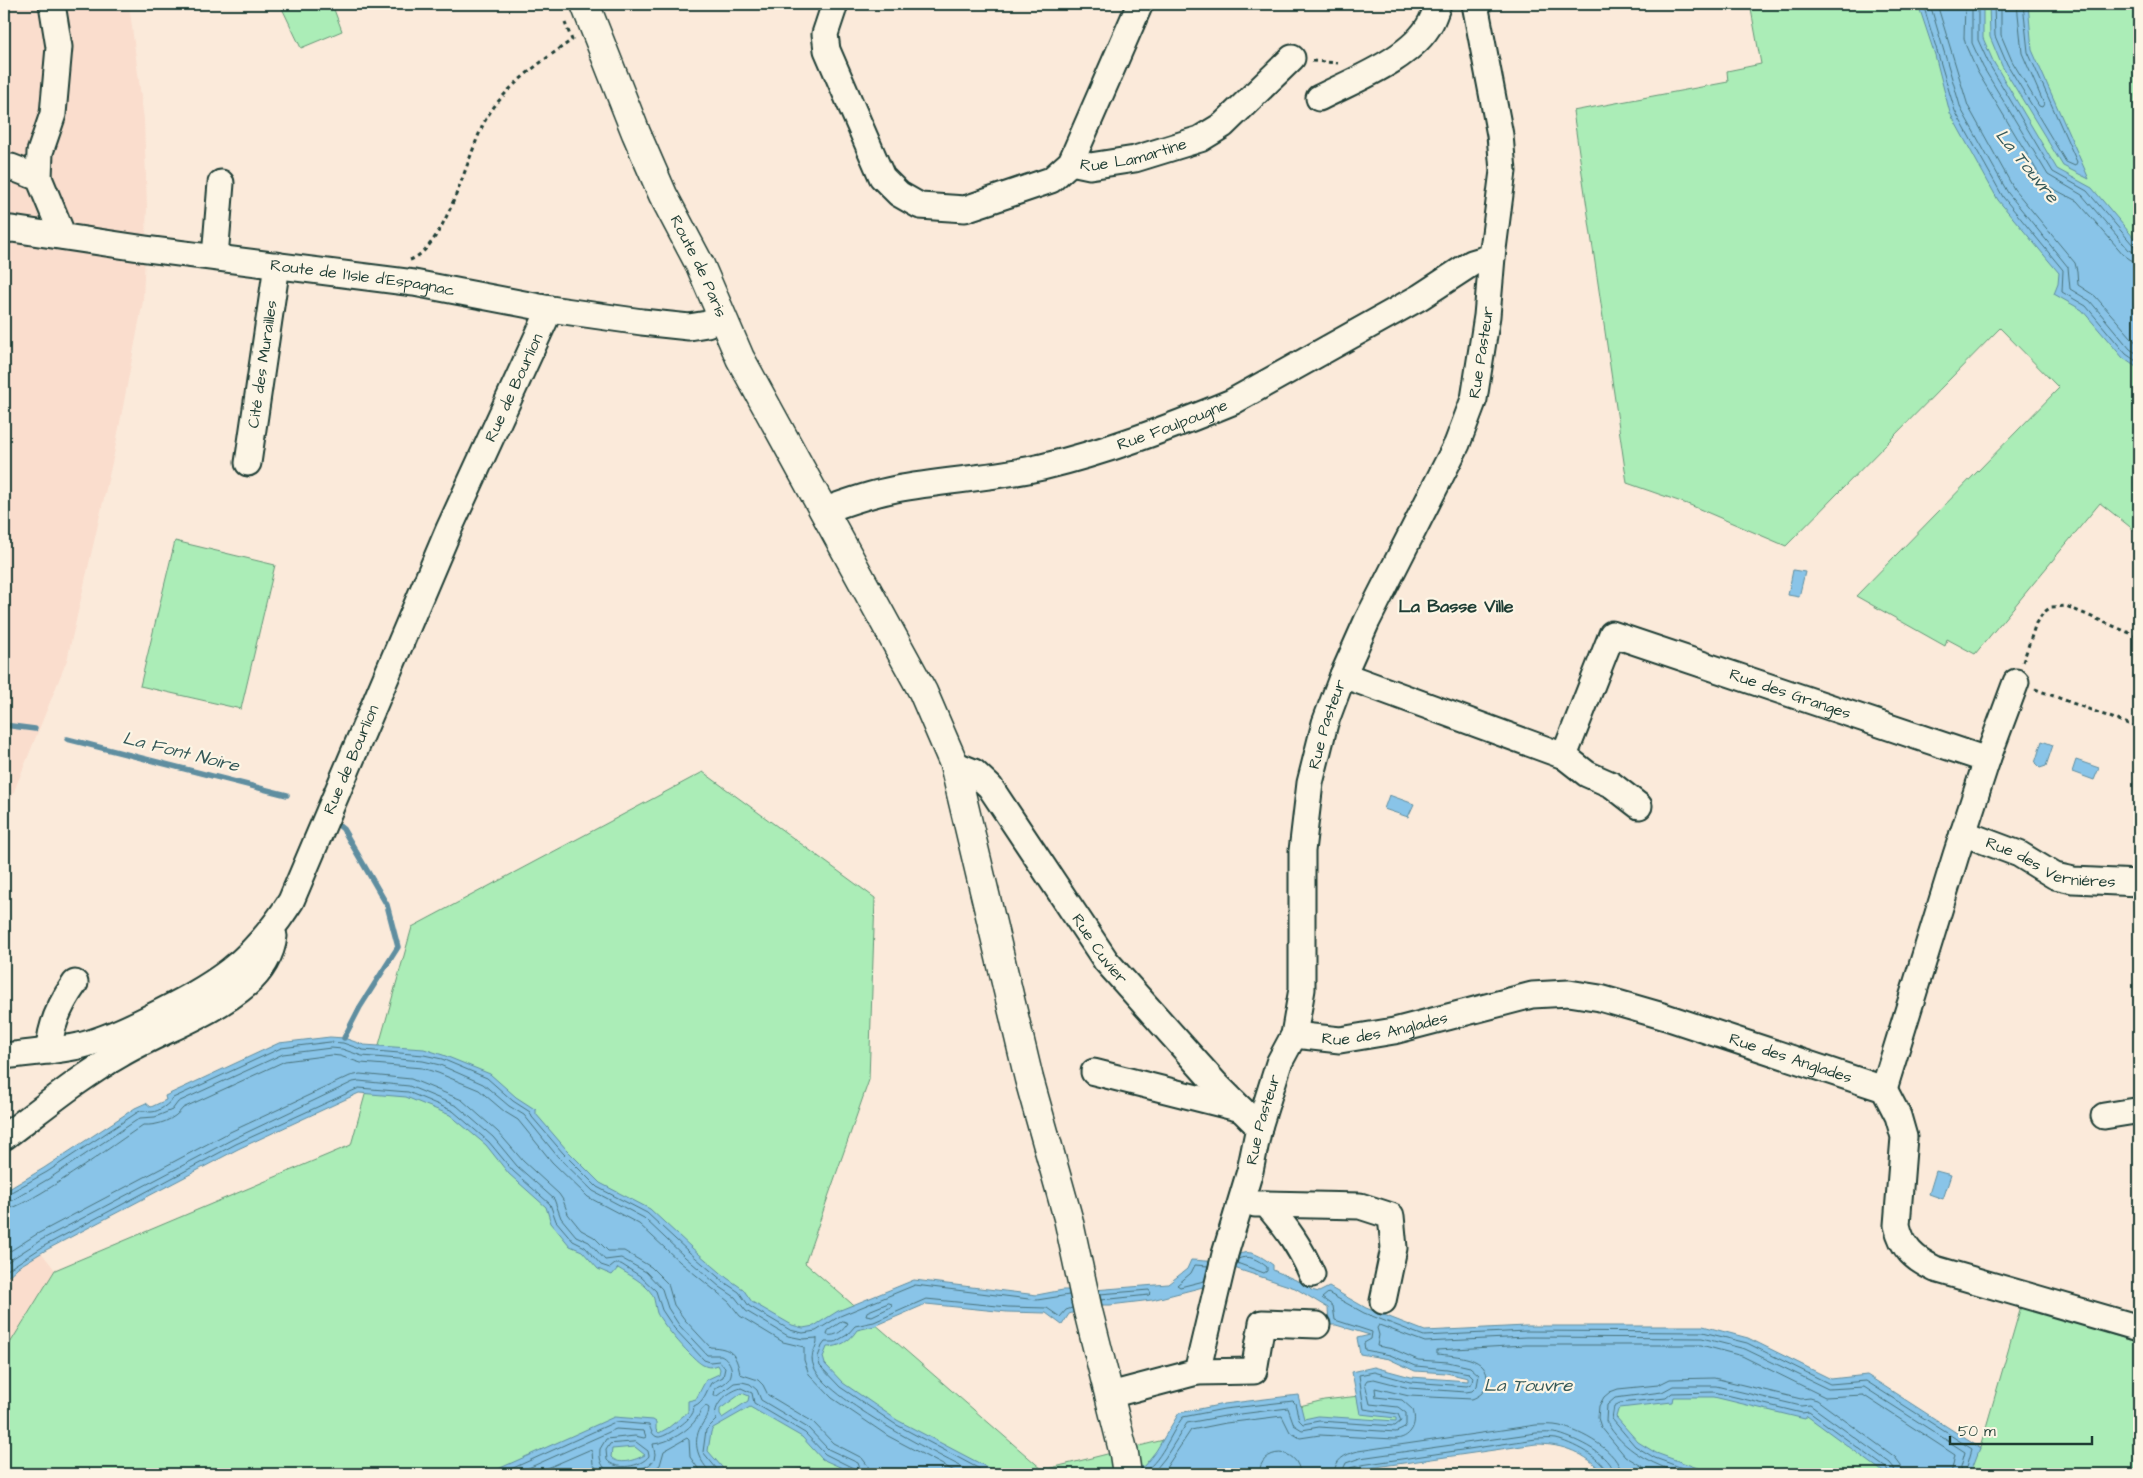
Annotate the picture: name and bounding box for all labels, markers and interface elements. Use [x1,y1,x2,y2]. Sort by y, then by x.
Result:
water label: La Touvre [1989,124,2065,209]
street label: Rue Lamartine [1078,133,1190,177]
street label: Route de Paris [665,211,732,321]
street label: Route de l'Isle d'Espagnac [269,254,457,302]
street label: Cité des Murailles [242,299,283,429]
street label: Rue Pasteur [1463,305,1499,400]
street label: Rue de Bourlion [479,330,548,445]
street label: Rue Foulpougne [1114,394,1231,456]
district label: La Basse Ville [1398,594,1514,619]
street label: Rue des Granges [1726,663,1854,724]
street label: Rue Pasteur [1303,676,1351,771]
street label: Rue de Bourlion [318,701,384,818]
water label: La Font Noire [120,726,243,779]
street label: Rue des Verniéres [1983,831,2116,893]
street label: Rue Cuvier [1066,909,1133,989]
street label: Rue des Anglades [1321,1006,1450,1051]
street label: Rue des Anglades [1726,1028,1855,1089]
street label: Rue Pasteur [1241,1071,1286,1167]
water label: La Touvre [1484,1373,1573,1398]
scale bar [1950,1413,2093,1445]
text: 50 m [1958,1421,1996,1442]

